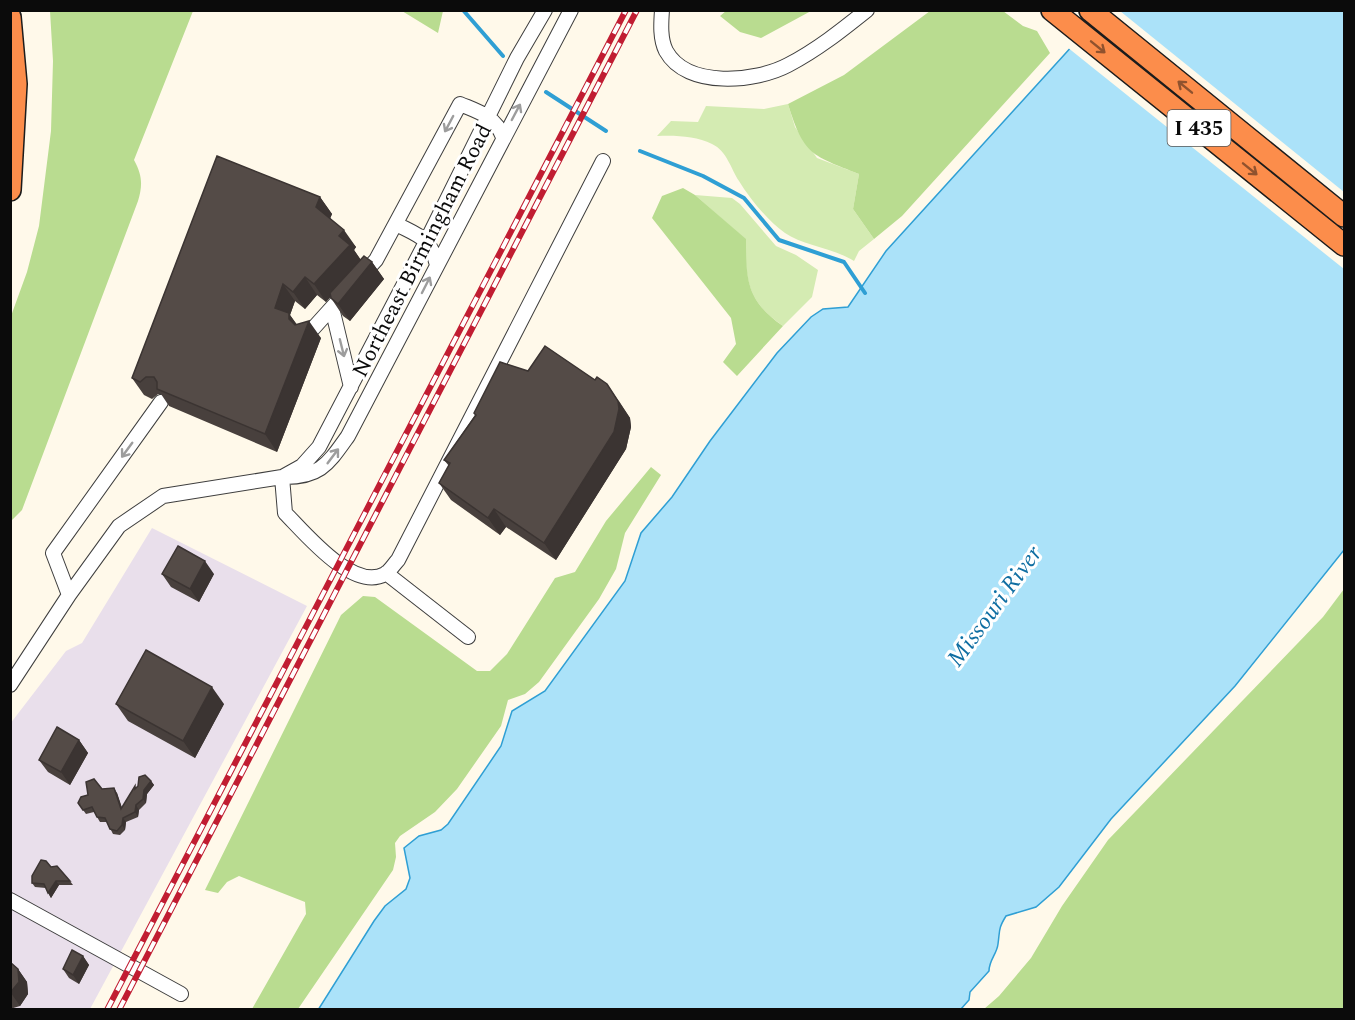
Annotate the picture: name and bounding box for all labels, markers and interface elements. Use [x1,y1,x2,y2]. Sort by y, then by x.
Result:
one-way arrow [1090,40,1105,54]
one-way arrow [1177,80,1193,93]
one-way arrow [510,104,522,121]
road number: I 435 [1168,110,1230,146]
one-way arrow [443,114,454,132]
street label: Northeast Birmingham Road [344,118,501,383]
one-way arrow [1242,162,1257,176]
one-way arrow [421,277,432,295]
one-way arrow [336,338,348,357]
one-way arrow [121,441,133,458]
one-way arrow [327,449,340,465]
water label: Missouri River [938,538,1052,675]

